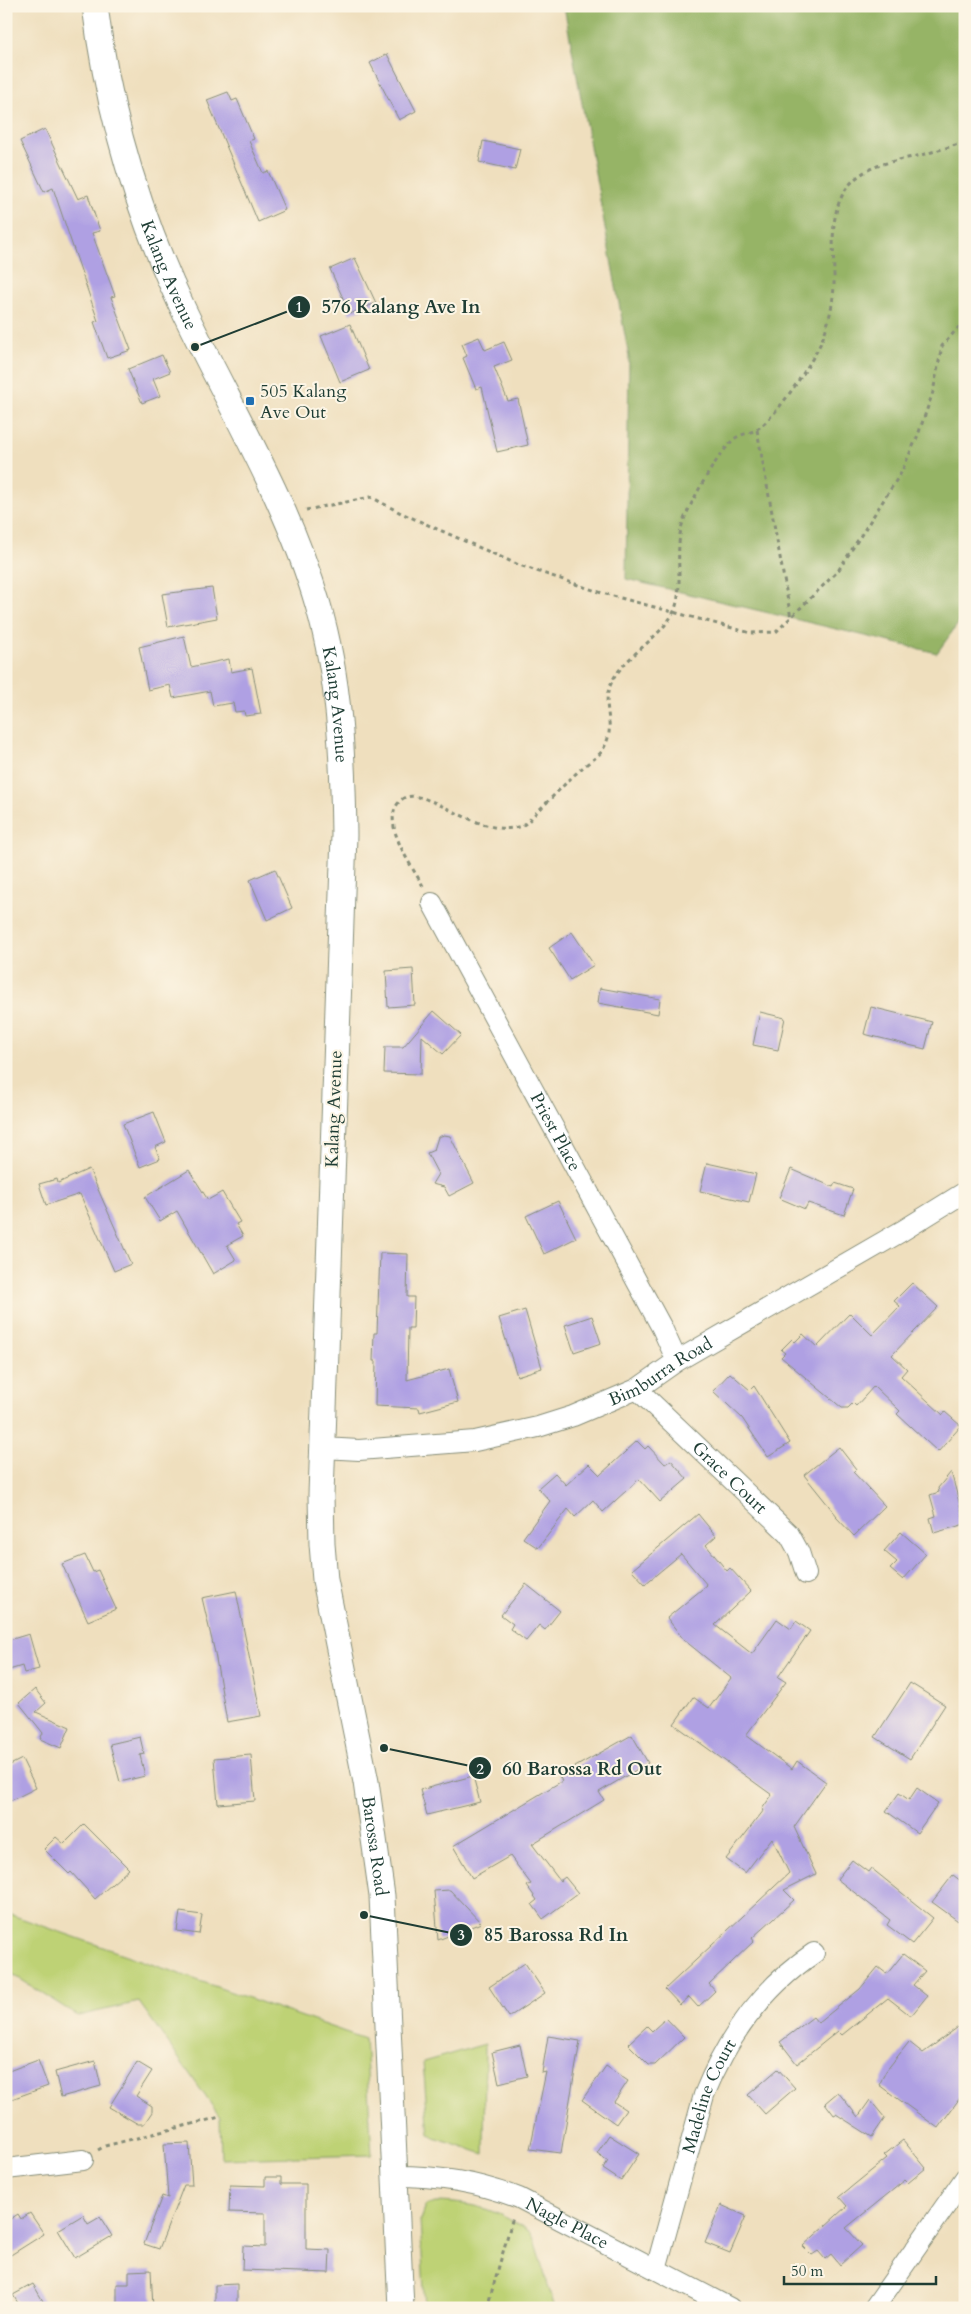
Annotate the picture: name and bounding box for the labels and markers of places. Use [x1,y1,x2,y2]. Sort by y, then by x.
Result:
callout: 576 Kalang Ave In [286,290,490,324]
place label: 505 Kalang Ave Out [260,379,347,425]
marker: 505 Kalang Ave Out [244,395,256,407]
callout: 60 Barossa Rd Out [467,1751,672,1785]
callout: 85 Barossa Rd In [448,1918,638,1952]

